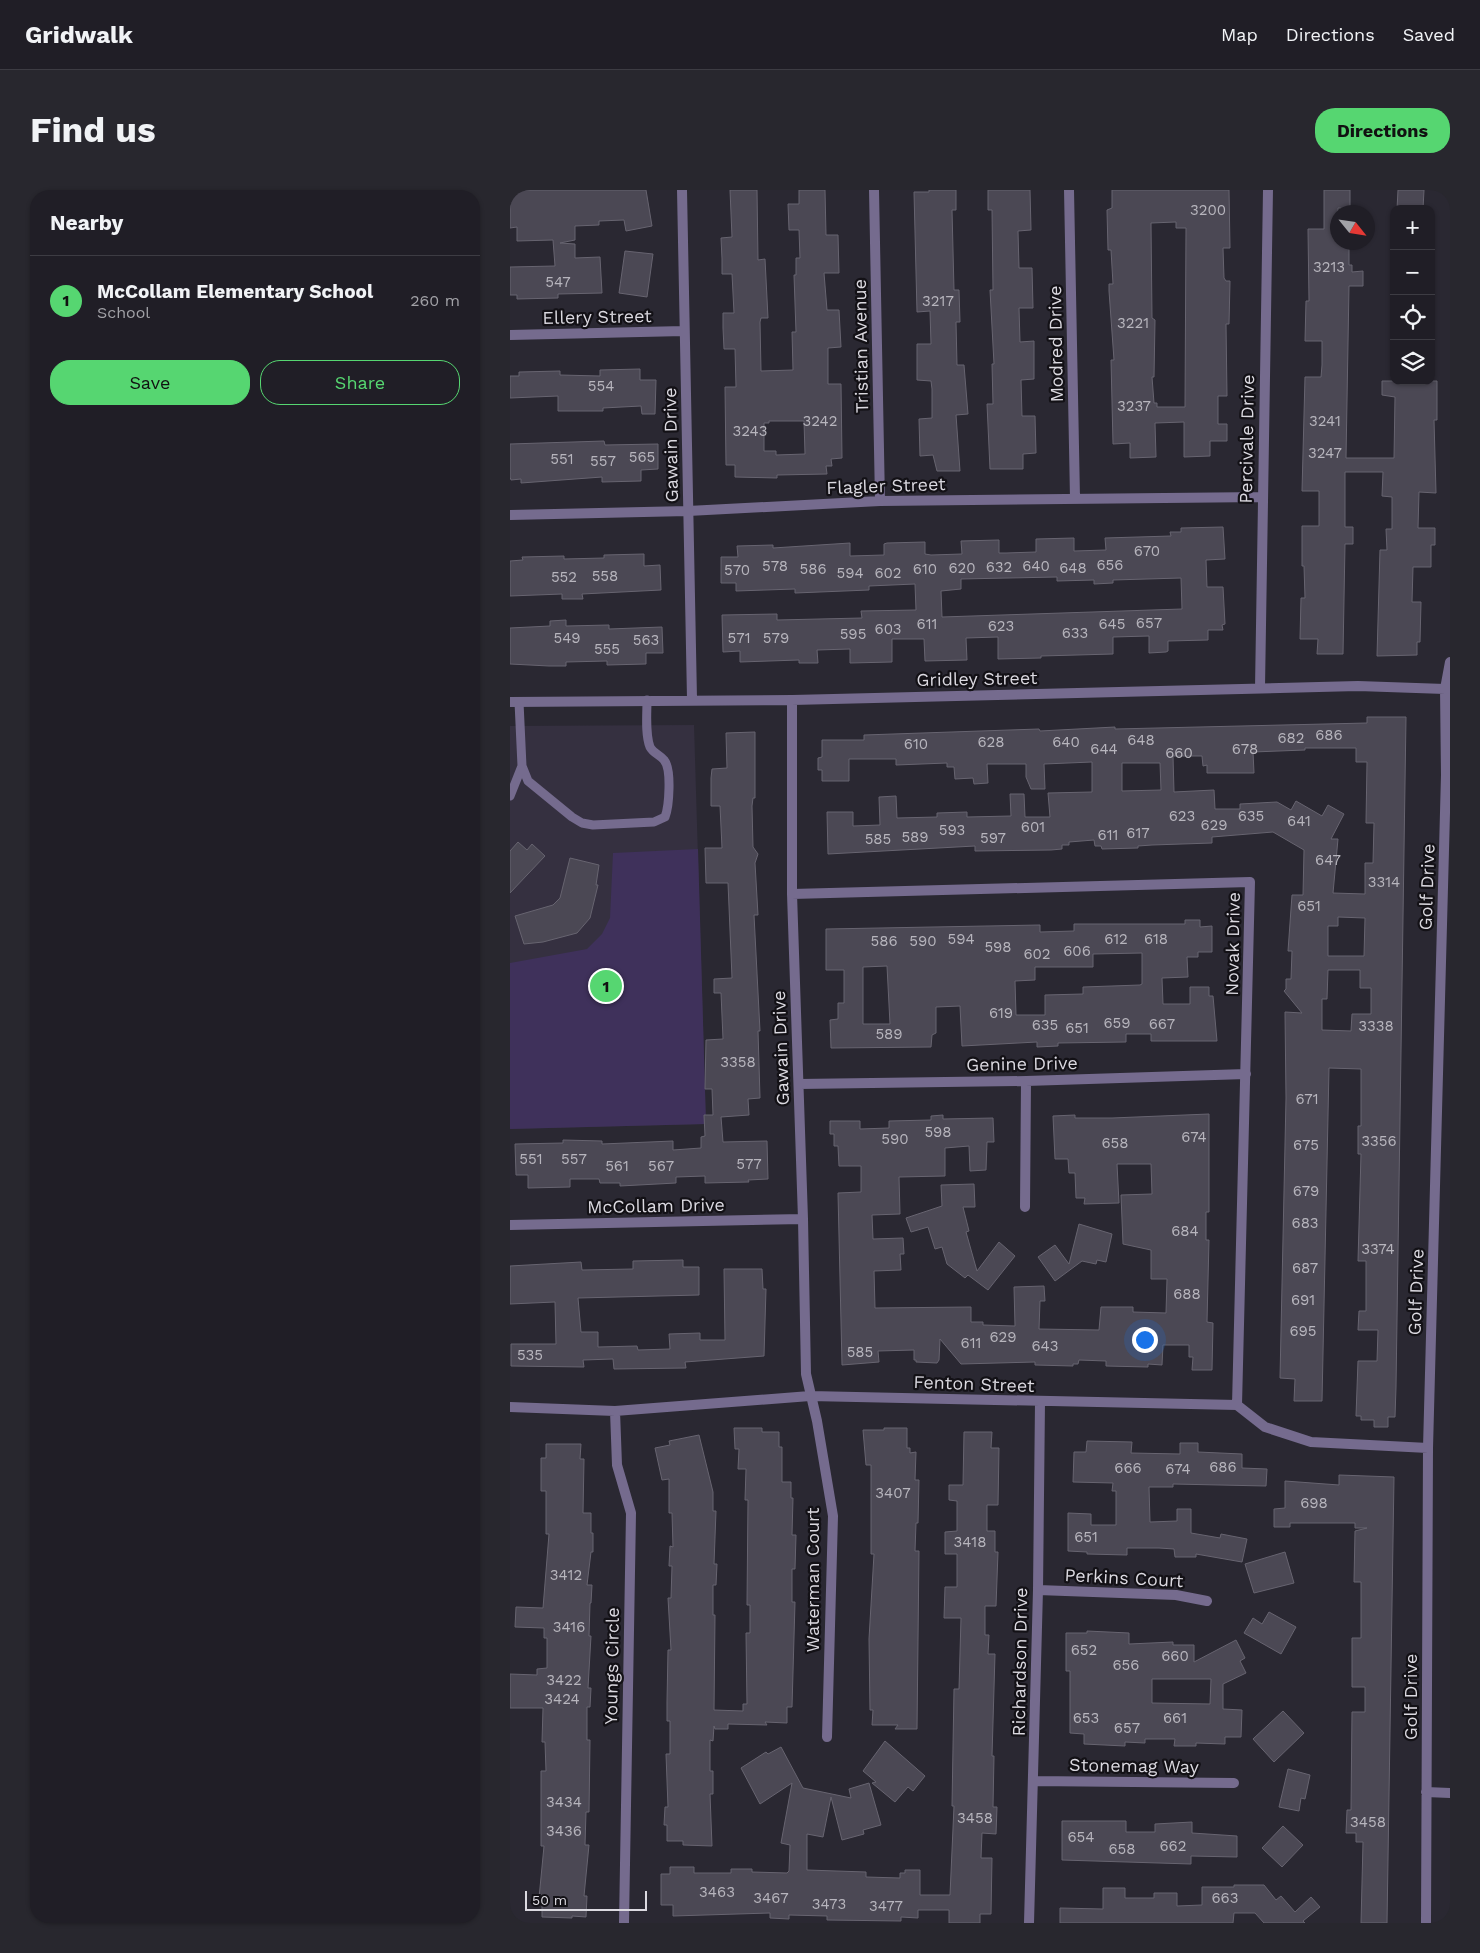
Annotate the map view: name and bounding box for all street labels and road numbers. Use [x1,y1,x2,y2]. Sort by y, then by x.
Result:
street label: Tristian Avenue [849,279,872,413]
street label: Modred Drive [1044,285,1067,403]
street label: Ellery Street [542,305,652,328]
street label: Percivale Drive [1235,374,1258,504]
street label: Gawain Drive [659,387,682,503]
street label: Flagler Street [826,473,946,498]
street label: Gridley Street [916,667,1038,690]
street label: Golf Drive [1414,843,1439,931]
street label: Novak Drive [1221,892,1244,996]
street label: Gawain Drive [768,990,793,1106]
street label: Genine Drive [966,1052,1078,1075]
street label: McCollam Drive [587,1194,725,1217]
street label: Golf Drive [1403,1248,1428,1336]
street label: Fenton Street [913,1371,1035,1396]
street label: Waterman Court [802,1507,823,1652]
street label: Perkins Court [1064,1564,1184,1591]
street label: Richardson Drive [1008,1587,1031,1737]
street label: Youngs Circle [600,1607,623,1725]
street label: Golf Drive [1400,1654,1421,1740]
street label: Stonemag Way [1069,1754,1200,1777]

